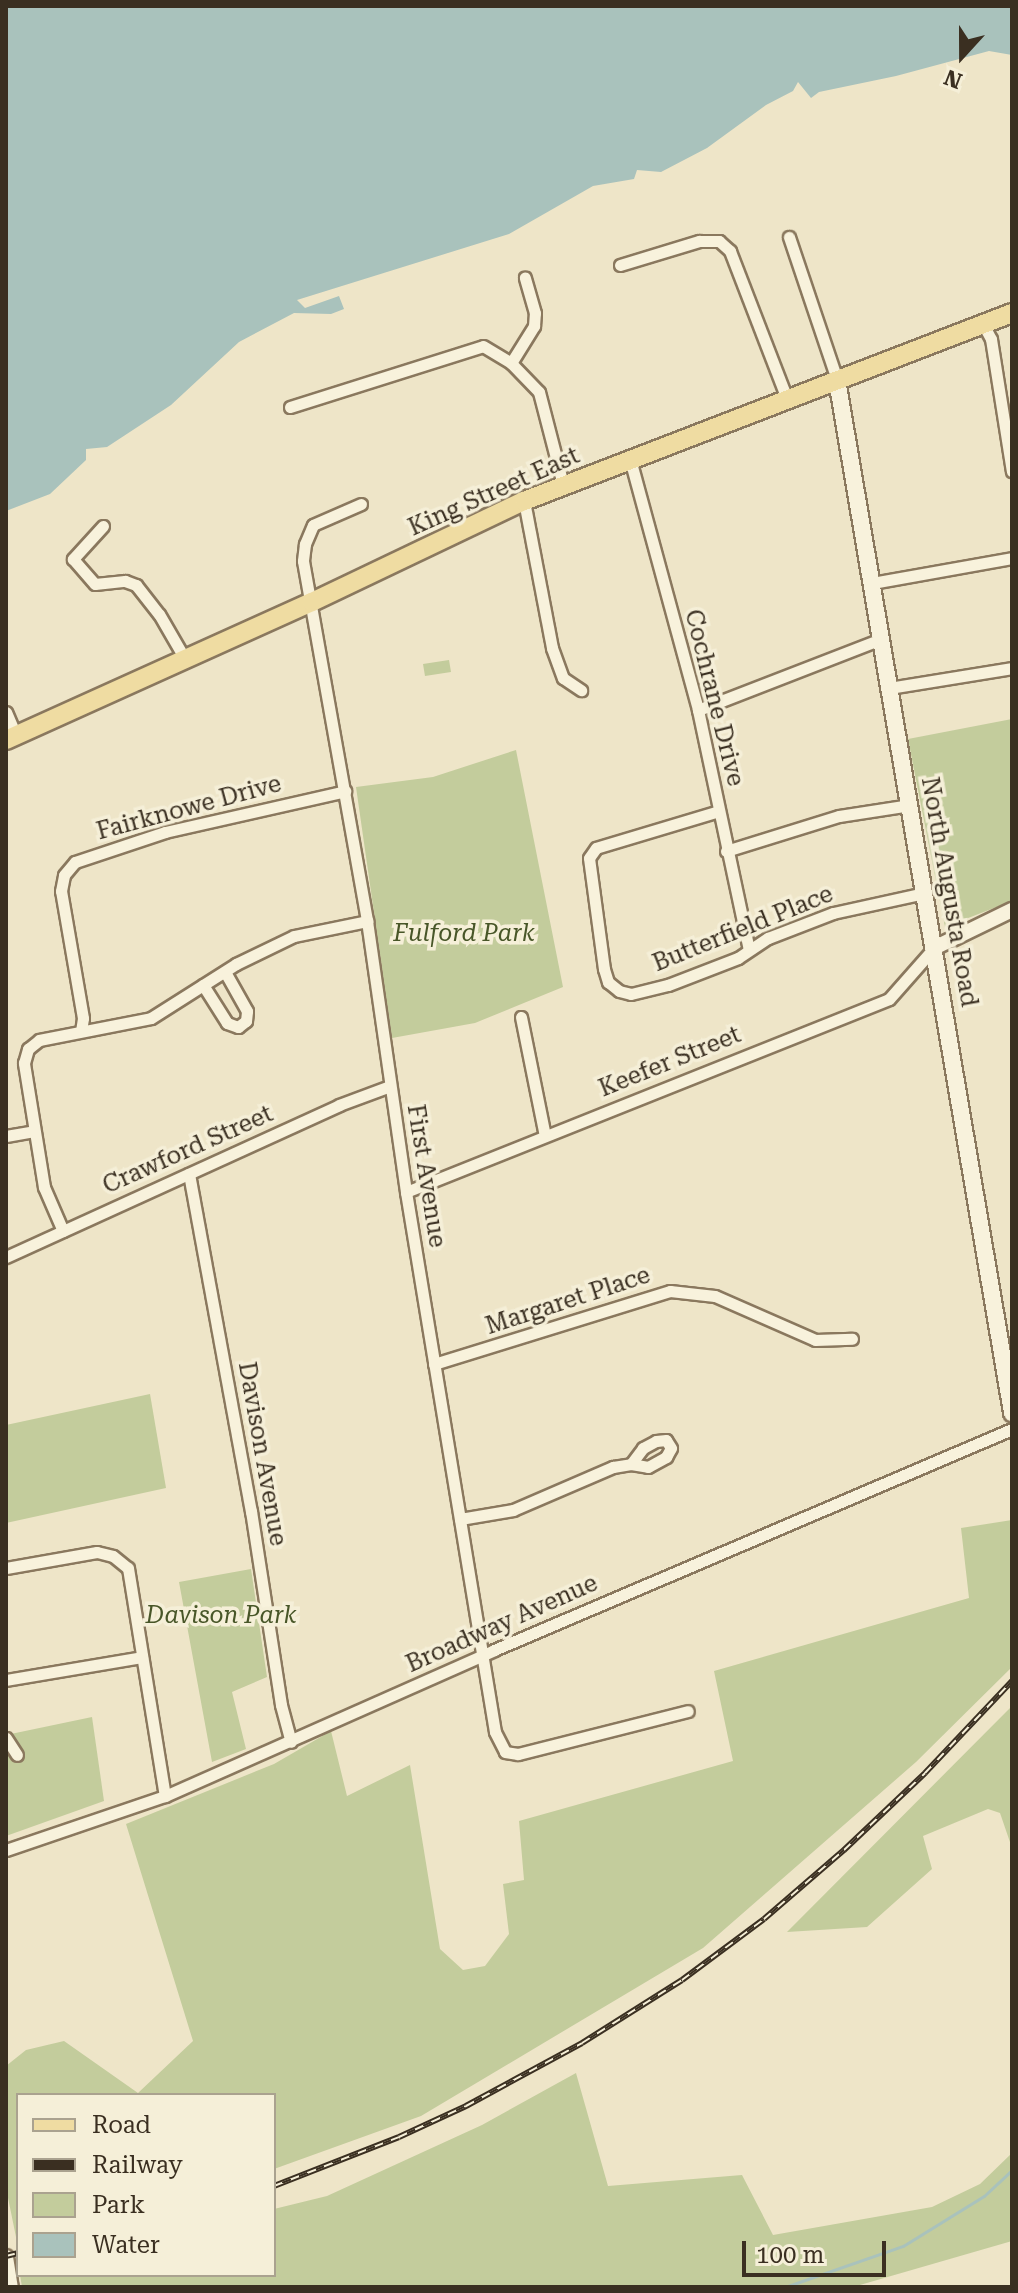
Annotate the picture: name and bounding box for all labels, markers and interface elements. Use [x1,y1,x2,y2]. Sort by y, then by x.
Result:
north arrow [922,16,1002,96]
text: N [941,64,966,94]
street label: King Street East [404,441,584,543]
street label: Cochrane Drive [678,607,750,789]
street label: Fairknowe Drive [94,770,284,846]
street label: North Augusta Road [915,775,983,1009]
street label: Butterfield Place [649,880,837,978]
park label: Fulford Park [393,920,535,948]
street label: Keefer Street [595,1020,745,1104]
street label: Crawford Street [98,1100,278,1200]
street label: First Avenue [400,1102,452,1250]
street label: Margaret Place [482,1261,654,1341]
street label: Davison Avenue [232,1360,292,1548]
street label: Broadway Avenue [402,1569,602,1679]
park label: Davison Park [146,1602,296,1630]
legend [16,2093,276,2277]
text: Road [92,2111,151,2139]
text: Railway [92,2151,183,2179]
text: Park [92,2191,145,2219]
scale bar [746,2225,890,2275]
text: Water [92,2231,160,2259]
text: 100 m [756,2241,824,2269]

